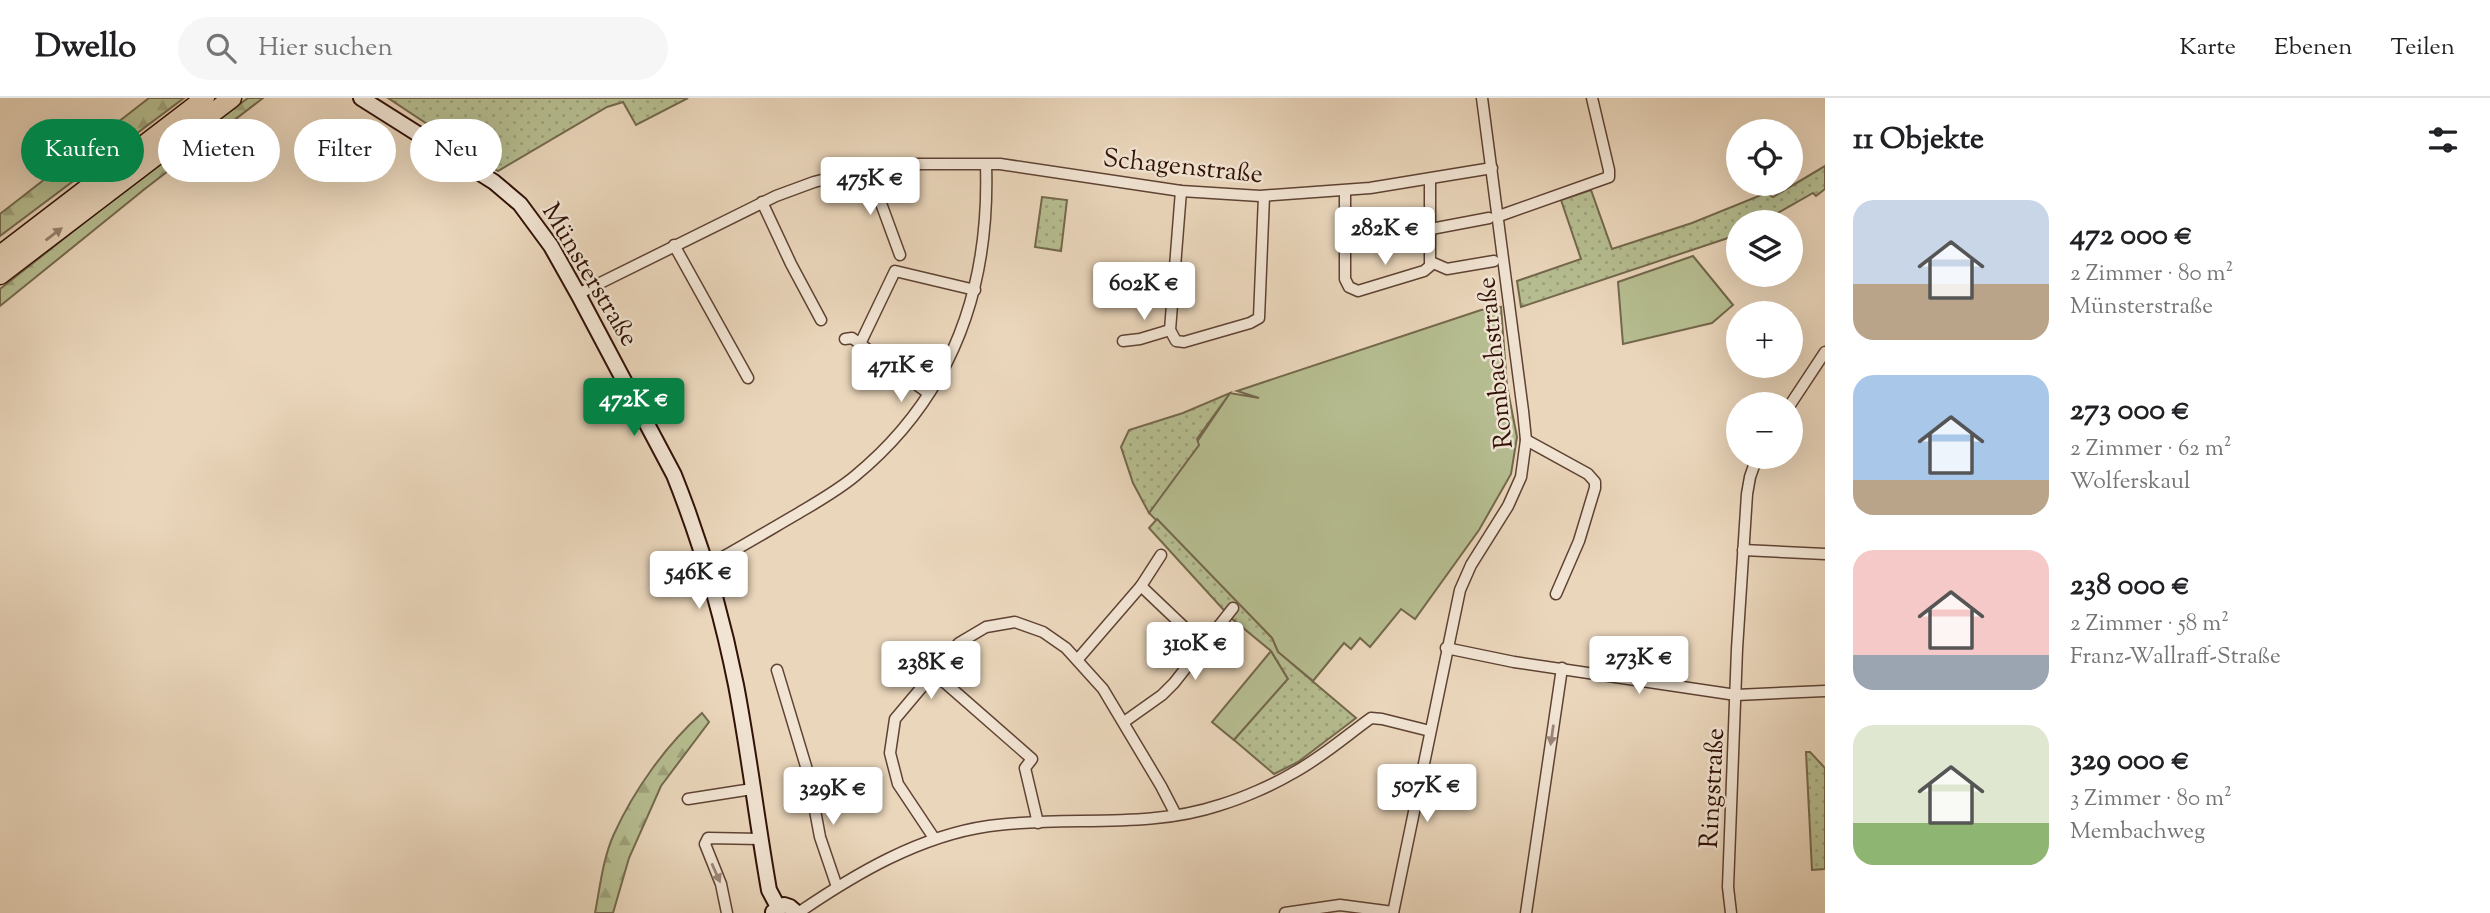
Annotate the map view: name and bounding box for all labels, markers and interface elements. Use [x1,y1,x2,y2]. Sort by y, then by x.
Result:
search box [178,17,668,80]
text: Dwello [35,24,136,72]
icon: search [202,29,240,67]
text: Hier suchen [258,30,393,67]
text: Karte [2179,31,2236,65]
text: Ebenen [2274,31,2352,65]
text: Teilen [2390,31,2455,65]
chip: Kaufen [21,119,144,182]
chip: Mieten [158,119,280,182]
chip: Filter [294,119,396,182]
chip: Neu [410,119,502,182]
map controls [1726,119,1803,469]
button: locate [1726,119,1803,196]
text: 11 Objekte [1853,119,1984,162]
icon: filters [2424,121,2462,159]
street label: Schagenstraße [1101,141,1265,194]
pin: 475K € [813,158,927,217]
text: 475K € [837,163,903,196]
street label: Münsterstraße [531,197,646,354]
pin: 282K € [1328,208,1442,267]
button: layers [1726,210,1803,287]
text: 282K € [1351,213,1419,246]
text: 472 000 € [2070,215,2193,258]
one-way arrow [45,227,63,241]
icon: home [1909,228,1993,312]
text: 2 Zimmer · 80 m² [2070,258,2233,291]
pin: 602K € [1087,262,1201,322]
text: 602K € [1109,268,1179,301]
street label: Rombachstraße [1469,275,1524,451]
text: Münsterstraße [2070,291,2213,324]
button: + [1726,301,1803,378]
pin: 471K € [844,344,958,404]
text: 471K € [868,350,934,383]
pin: 472K € [577,378,691,438]
text: 472K € [599,384,669,417]
text: 273 000 € [2070,390,2190,433]
button: − [1726,392,1803,469]
icon: home [1909,403,1993,487]
text: 2 Zimmer · 62 m² [2070,433,2232,466]
text: Wolferskaul [2070,466,2191,499]
pin: 546K € [642,552,756,611]
text: 546K € [666,557,732,590]
text: 238 000 € [2070,565,2190,608]
icon: home [1909,578,1993,662]
text: 2 Zimmer · 58 m² [2070,608,2229,641]
pin: 310K € [1138,622,1252,682]
text: 310K € [1163,628,1227,661]
pin: 273K € [1582,636,1696,696]
text: Franz-Wallraff-Straße [2070,641,2281,674]
pin: 238K € [874,642,988,701]
text: 273K € [1605,642,1673,675]
text: 238K € [897,647,965,680]
one-way arrow [1546,724,1557,746]
street label: Ringstraße [1692,727,1735,849]
text: 329 000 € [2070,740,2190,783]
icon: home [1909,753,1993,837]
pin: 507K € [1370,764,1484,824]
pin: 329K € [776,768,890,827]
text: 507K € [1393,770,1461,803]
text: 329K € [800,773,866,806]
text: 3 Zimmer · 80 m² [2070,783,2232,816]
text: Membachweg [2070,816,2205,849]
one-way arrow [710,863,722,883]

